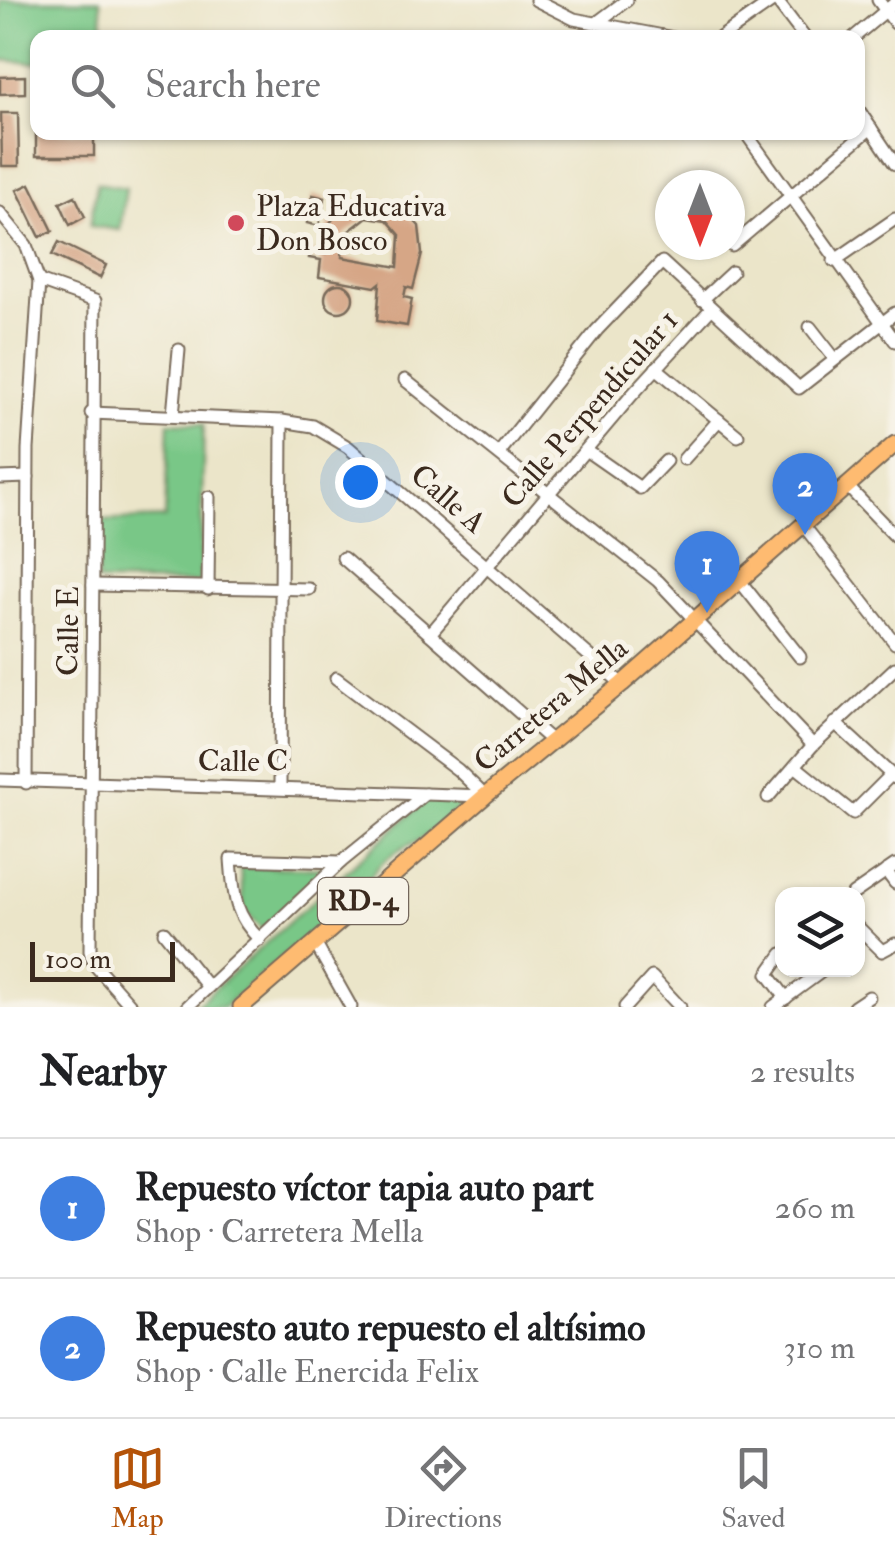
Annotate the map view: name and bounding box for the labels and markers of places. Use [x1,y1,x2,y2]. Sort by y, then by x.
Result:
place label: Plaza Educativa Don Bosco [256,188,446,259]
marker: Plaza Educativa Don Bosco [225,212,247,234]
pin: 2 [772,452,838,535]
pin: 1 [674,530,740,613]

